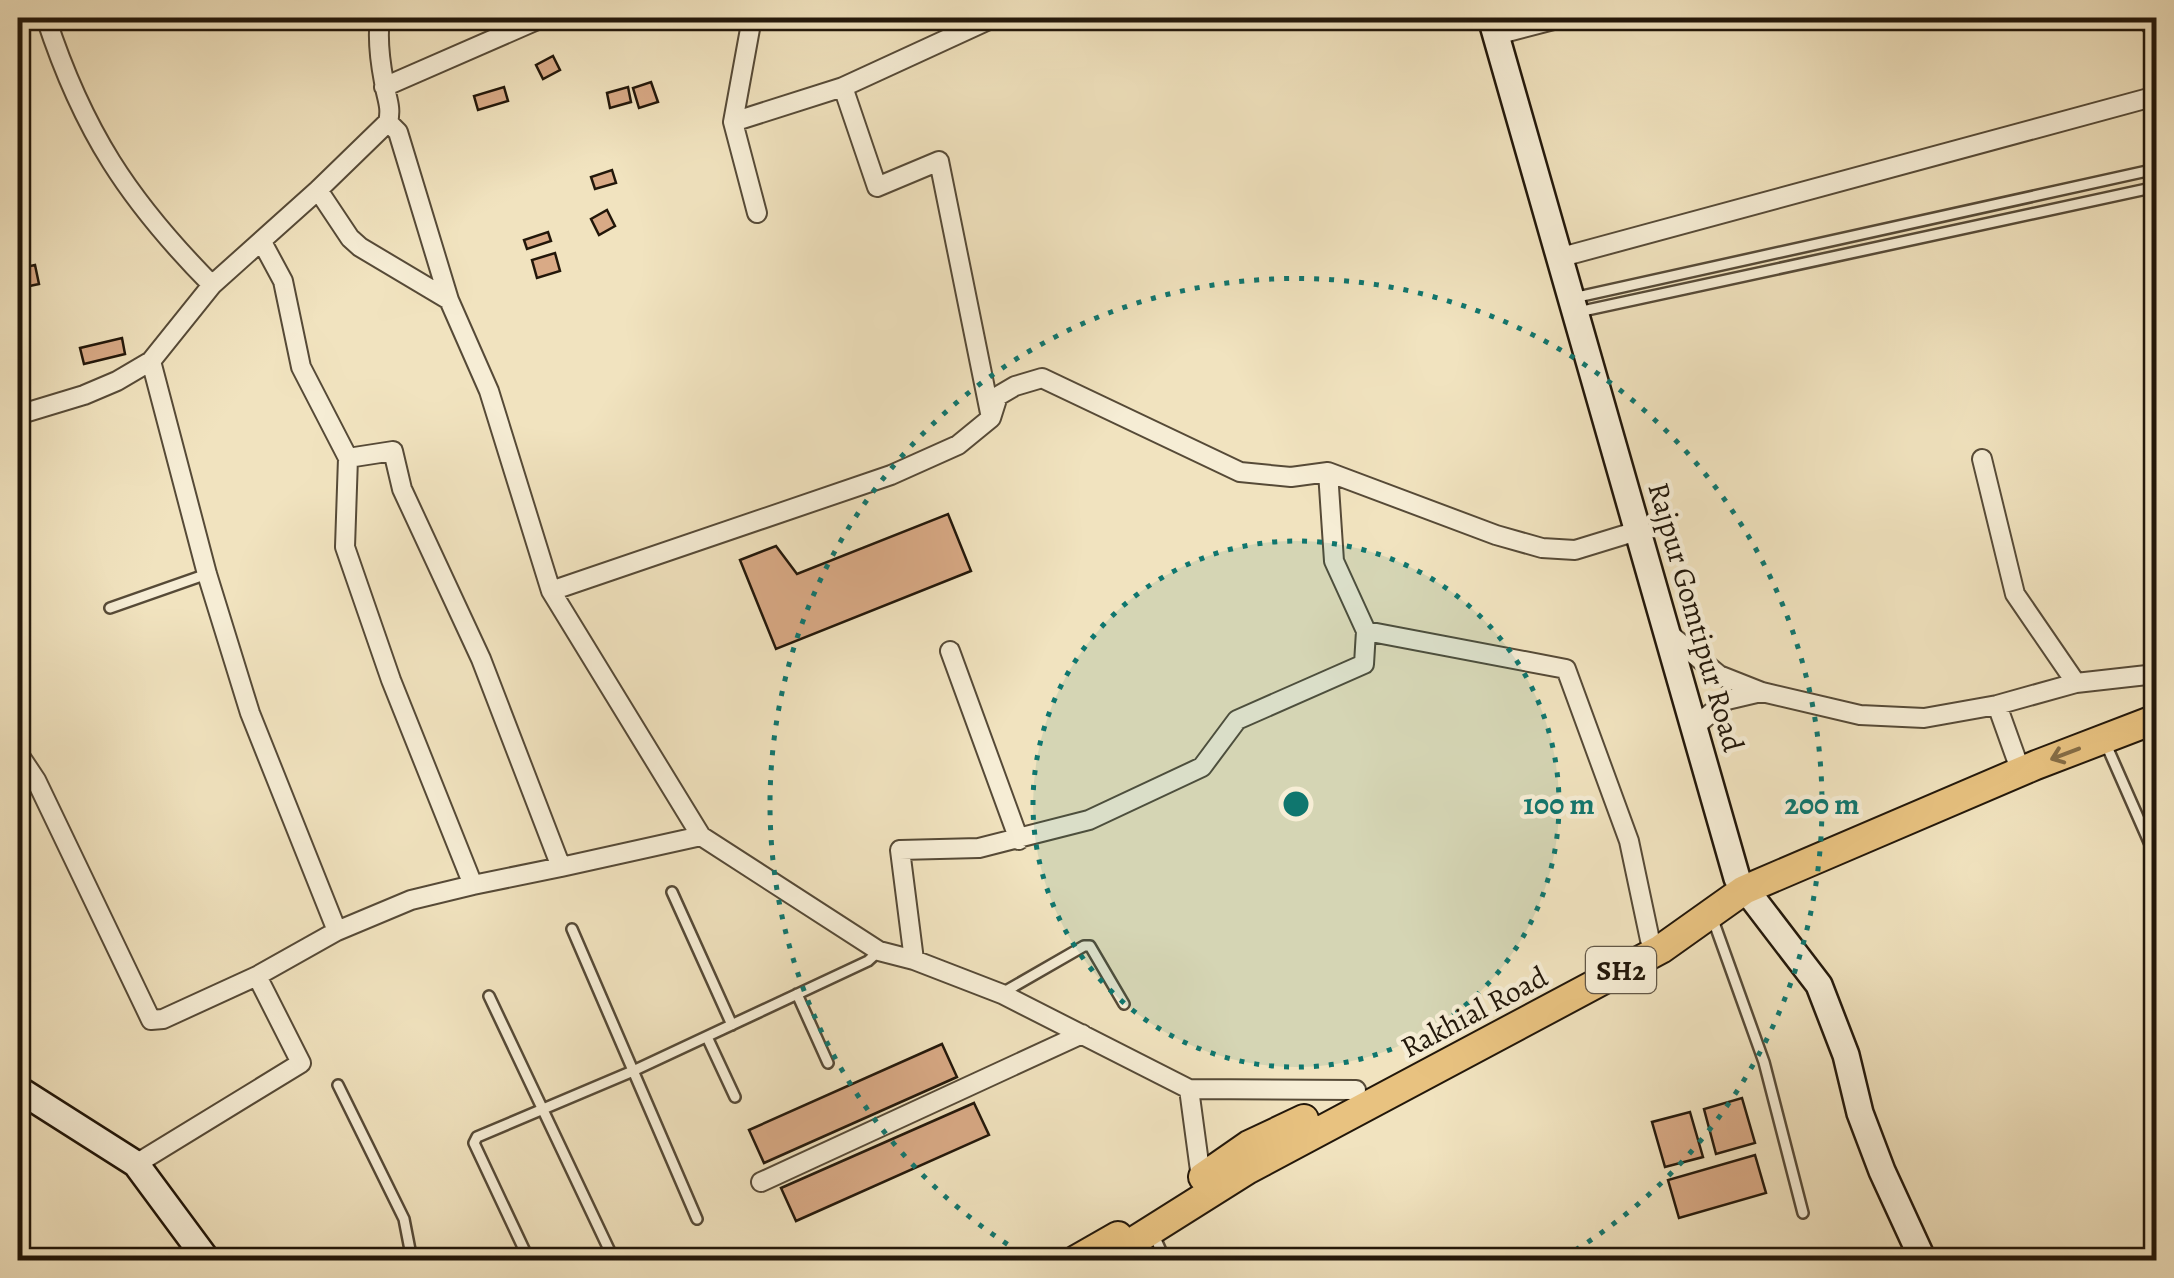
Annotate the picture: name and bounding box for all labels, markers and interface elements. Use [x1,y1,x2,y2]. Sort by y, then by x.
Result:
street label: Rajpur Gomtipur Road [1638,478,1754,757]
one-way arrow [2051,747,2081,765]
text: 100 m [1523,784,1595,824]
text: 200 m [1784,784,1860,824]
centre of rings [1278,786,1314,822]
road number: SH2 [1586,947,1656,993]
street label: Rakhial Road [1394,956,1555,1067]

